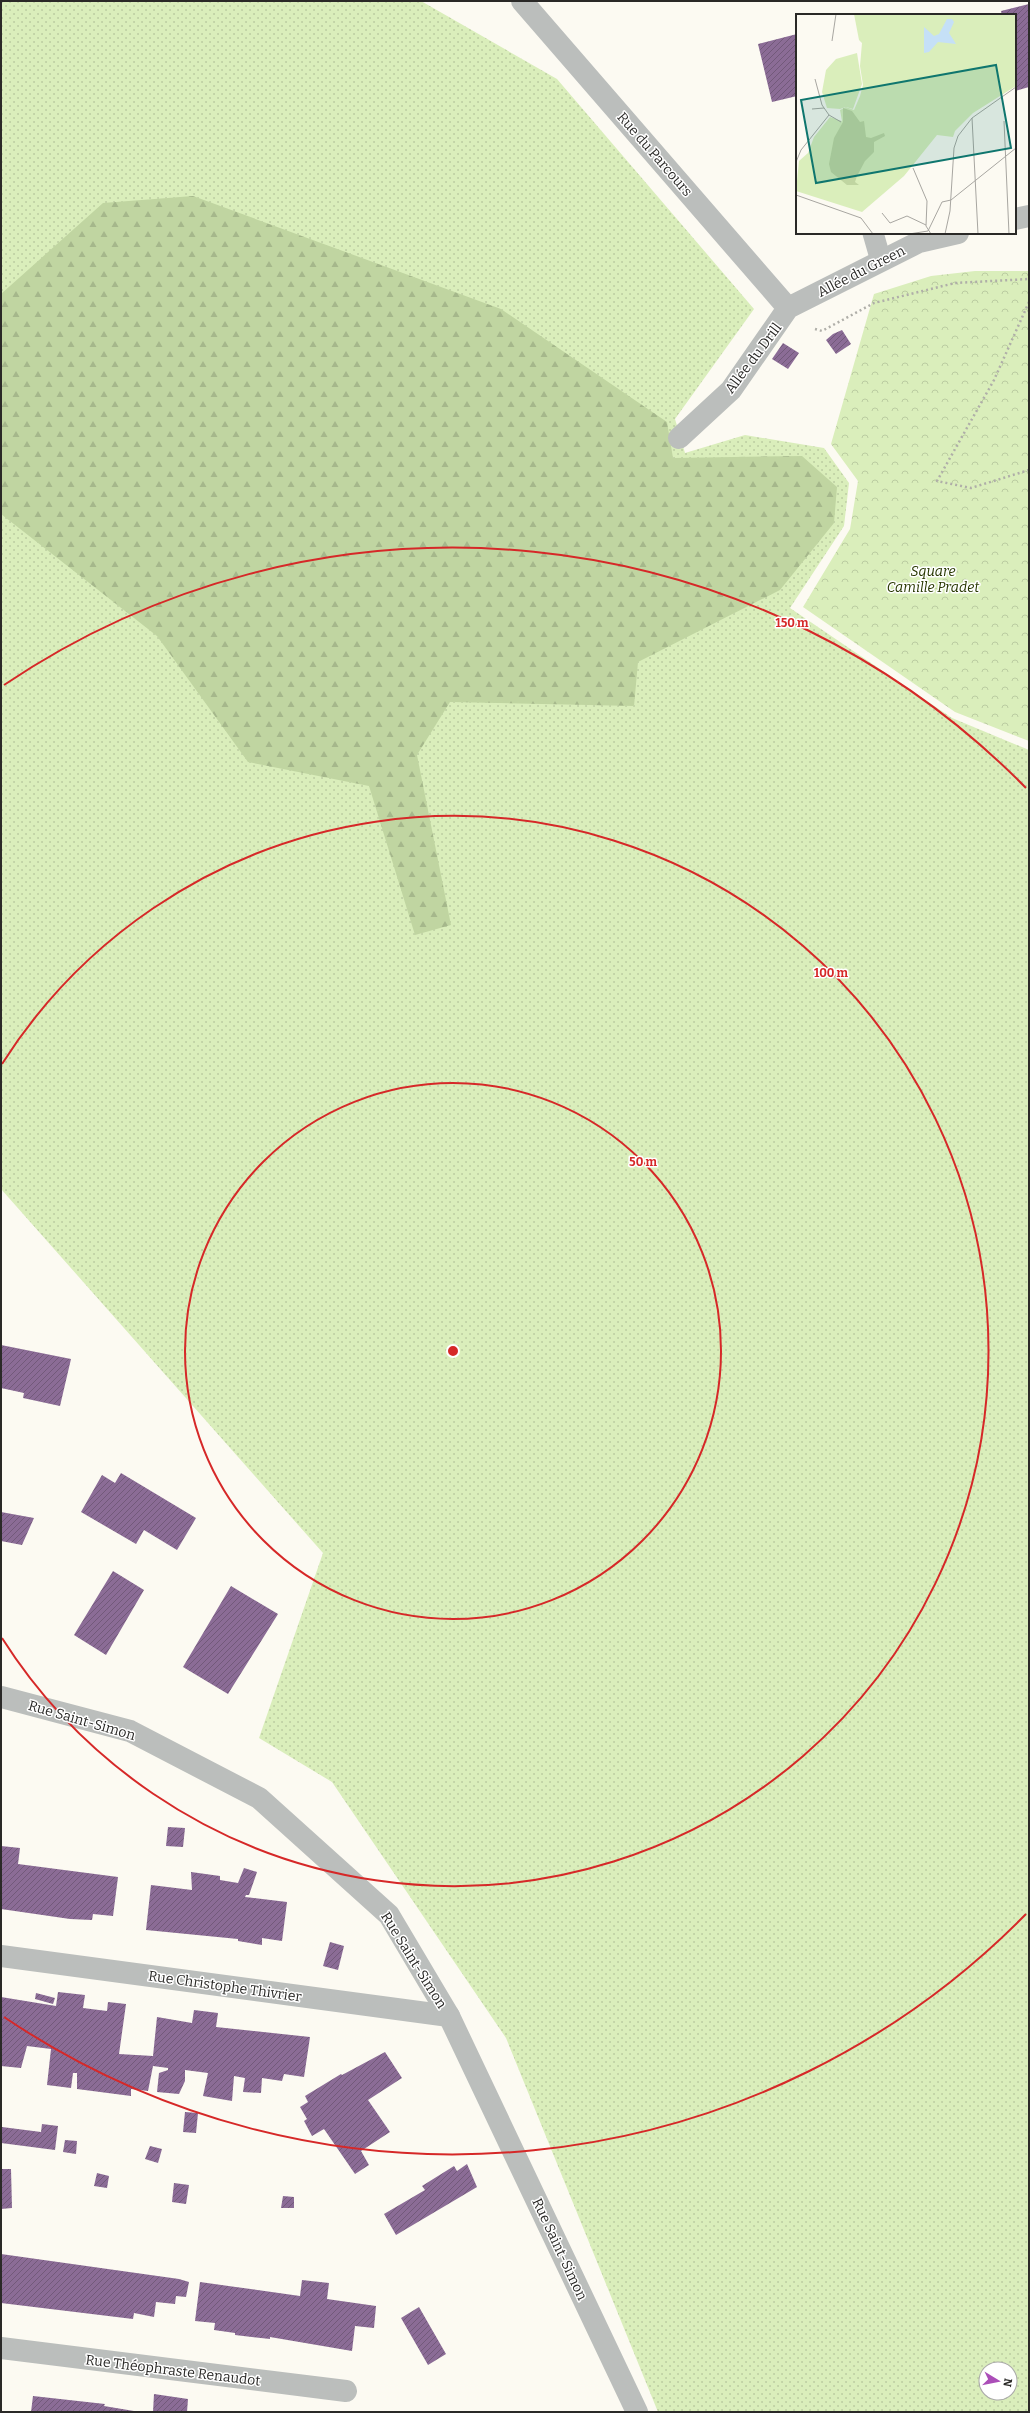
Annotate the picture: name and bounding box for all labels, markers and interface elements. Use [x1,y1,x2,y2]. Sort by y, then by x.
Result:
inset map [796,14,1016,234]
street label: Rue du Parcours [614,109,696,200]
street label: Allée du Green [815,242,908,301]
street label: Allée du Drill [721,320,785,397]
park label: Square Camille Pradet [887,563,980,596]
text: 150 m [776,616,809,630]
text: 100 m [814,966,849,980]
text: 50 m [629,1155,657,1169]
centre of rings [446,1344,460,1358]
street label: Rue Saint-Simon [26,1697,138,1744]
street label: Rue Saint-Simon [377,1909,450,2012]
street label: Rue Christophe Thivrier [147,1967,303,2006]
street label: Rue Saint-Simon [528,2195,591,2303]
street label: Rue Théophraste Renaudot [84,2351,261,2390]
north arrow [978,2361,1018,2401]
text: N [1000,2377,1014,2388]

